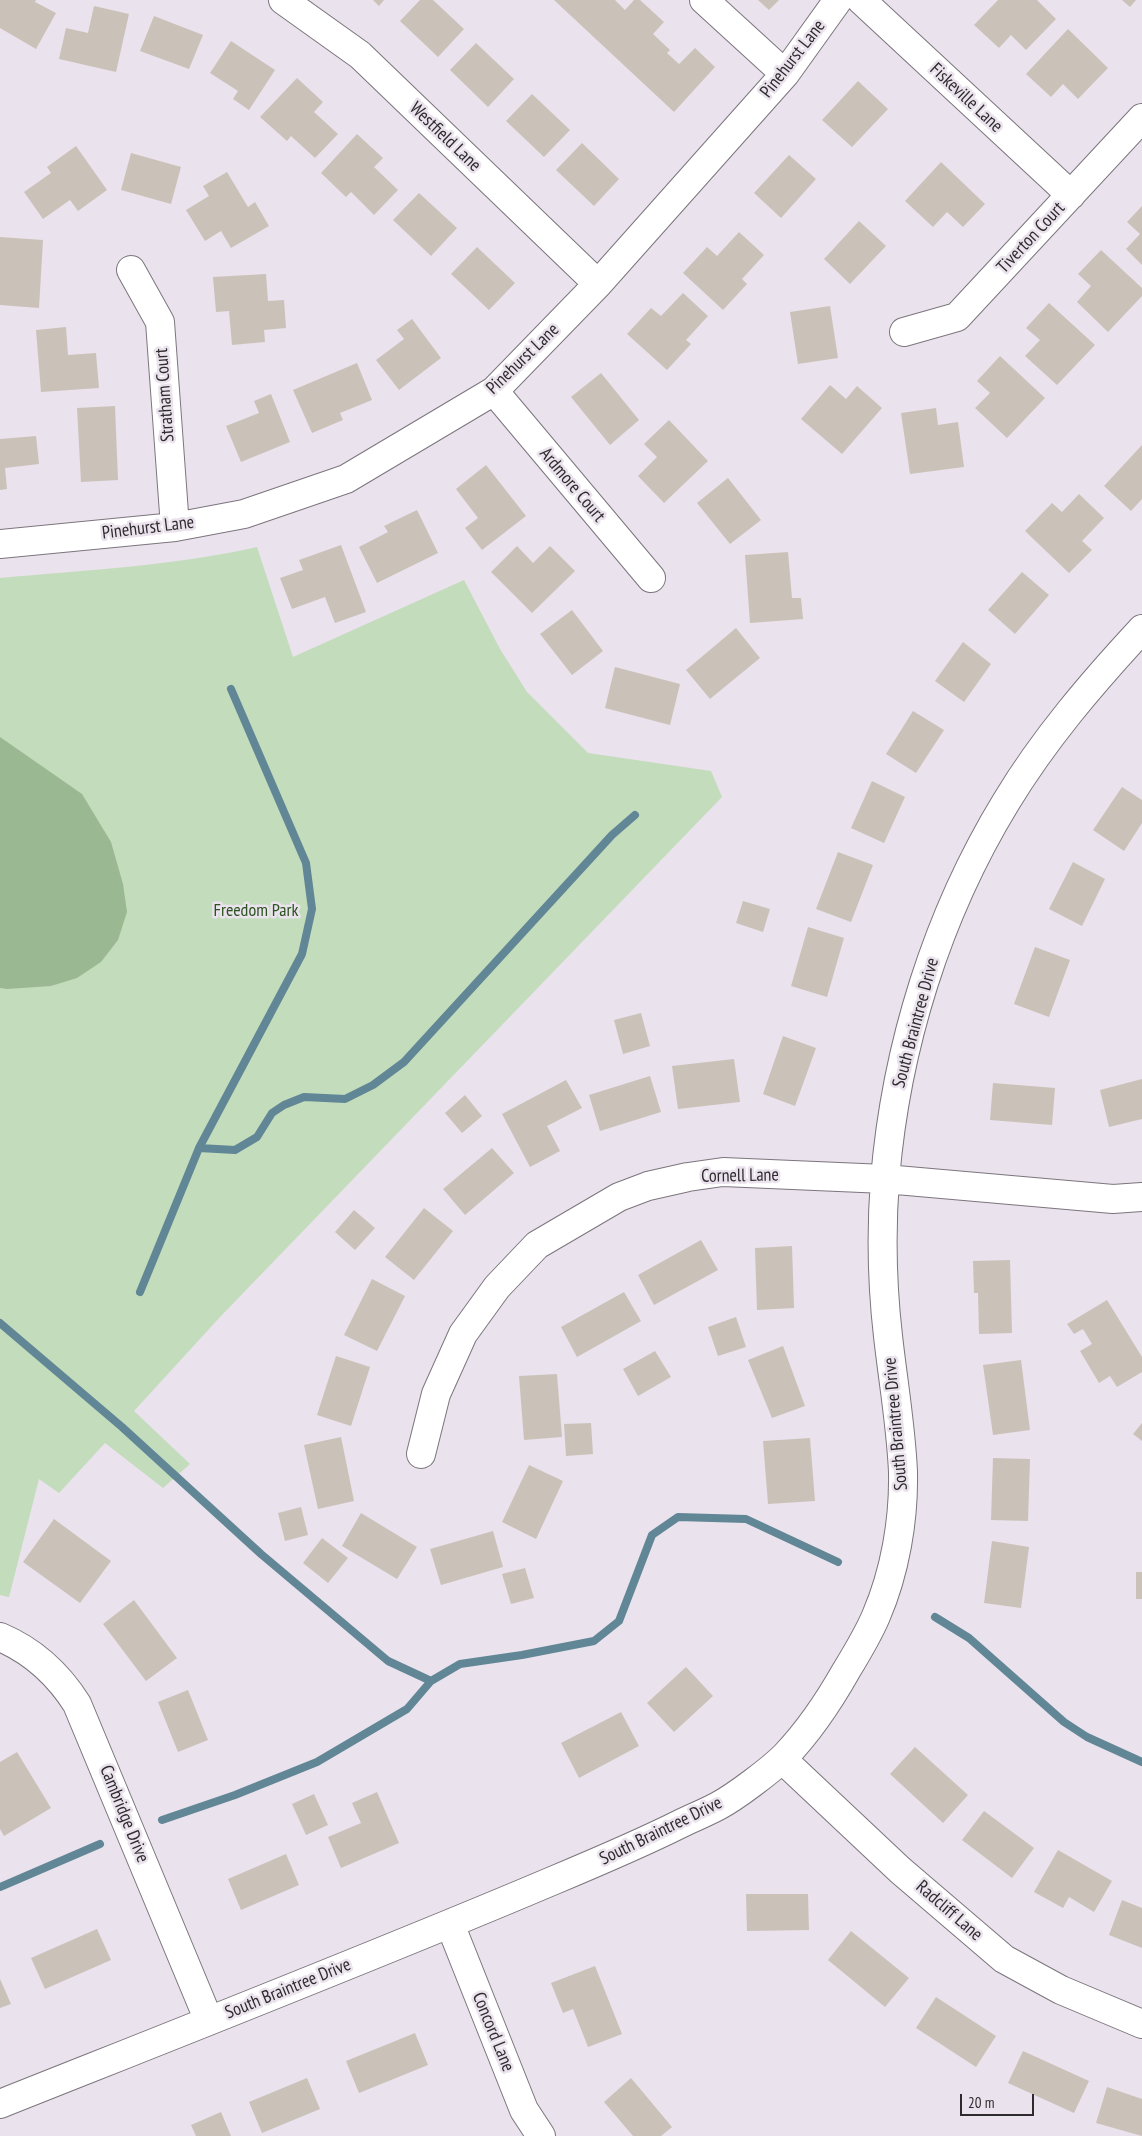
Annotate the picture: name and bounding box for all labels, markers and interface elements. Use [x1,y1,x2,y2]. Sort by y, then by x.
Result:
street label: Pinehurst Lane [756,16,830,102]
street label: Fiskeville Lane [925,59,1007,137]
street label: Westfield Lane [405,98,485,176]
street label: Tiverton Court [993,198,1069,278]
street label: Pinehurst Lane [482,319,564,399]
street label: Stratham Court [151,347,179,443]
street label: Ardmore Court [535,443,609,527]
street label: Pinehurst Lane [101,512,195,544]
park label: Freedom Park [214,900,298,922]
street label: South Braintree Drive [888,956,944,1090]
street label: Cornell Lane [701,1165,779,1187]
street label: South Braintree Drive [879,1357,913,1491]
street label: Cambridge Drive [95,1762,153,1866]
street label: South Braintree Drive [596,1792,726,1870]
street label: Radcliff Lane [911,1876,987,1946]
street label: South Braintree Drive [222,1954,354,2024]
street label: Concord Lane [467,1989,519,2075]
scale bar [962,2084,1036,2116]
text: 20 m [968,2093,994,2112]

